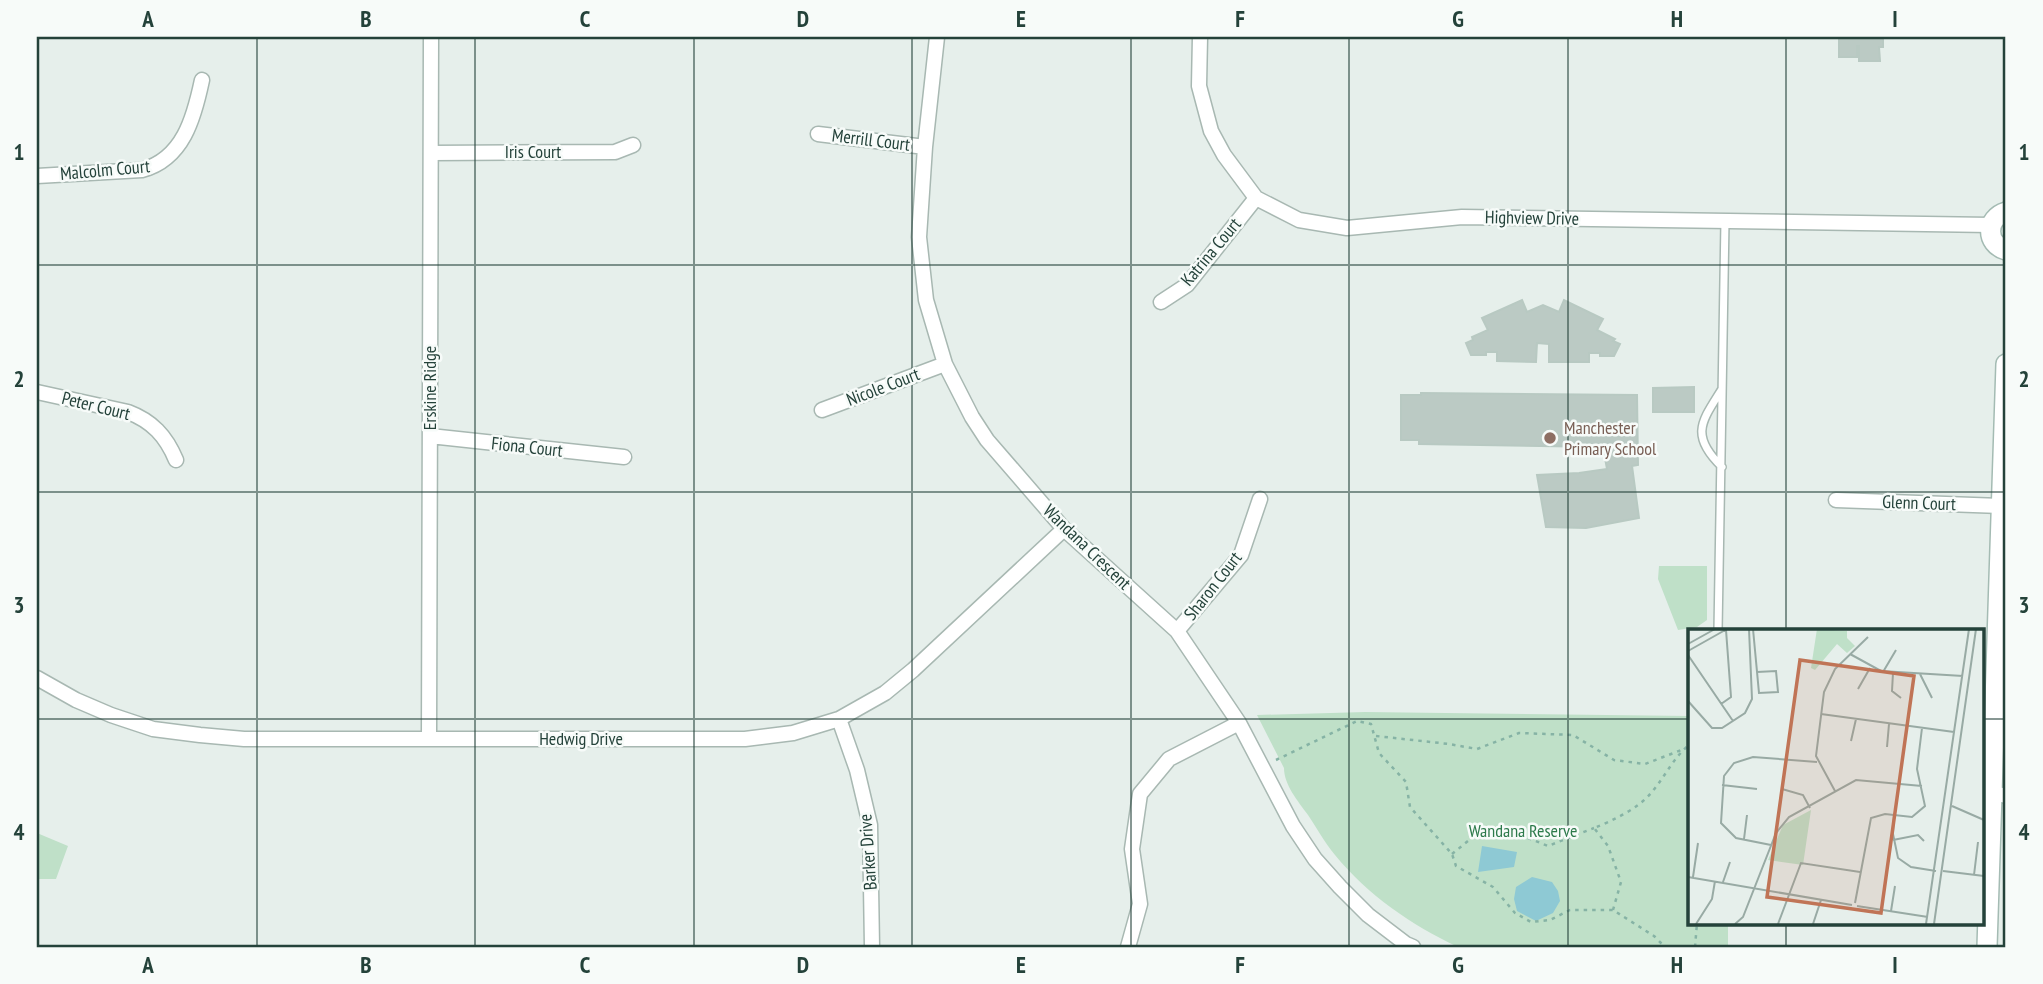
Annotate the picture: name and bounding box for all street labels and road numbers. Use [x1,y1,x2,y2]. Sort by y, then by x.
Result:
street label: Merrill Court [831,123,911,156]
street label: Iris Court [505,140,561,163]
street label: Malcolm Court [59,154,151,185]
street label: Highview Drive [1485,205,1579,230]
street label: Katrina Court [1175,213,1246,290]
street label: Erskine Ridge [418,346,441,430]
street label: Nicole Court [843,362,923,411]
street label: Peter Court [60,386,133,425]
street label: Fiona Court [490,431,564,462]
street label: Glenn Court [1882,490,1956,515]
street label: Wandana Crescent [1039,499,1136,594]
street label: Sharon Court [1179,547,1247,625]
street label: Hedwig Drive [539,727,623,750]
street label: Barker Drive [853,813,882,891]

